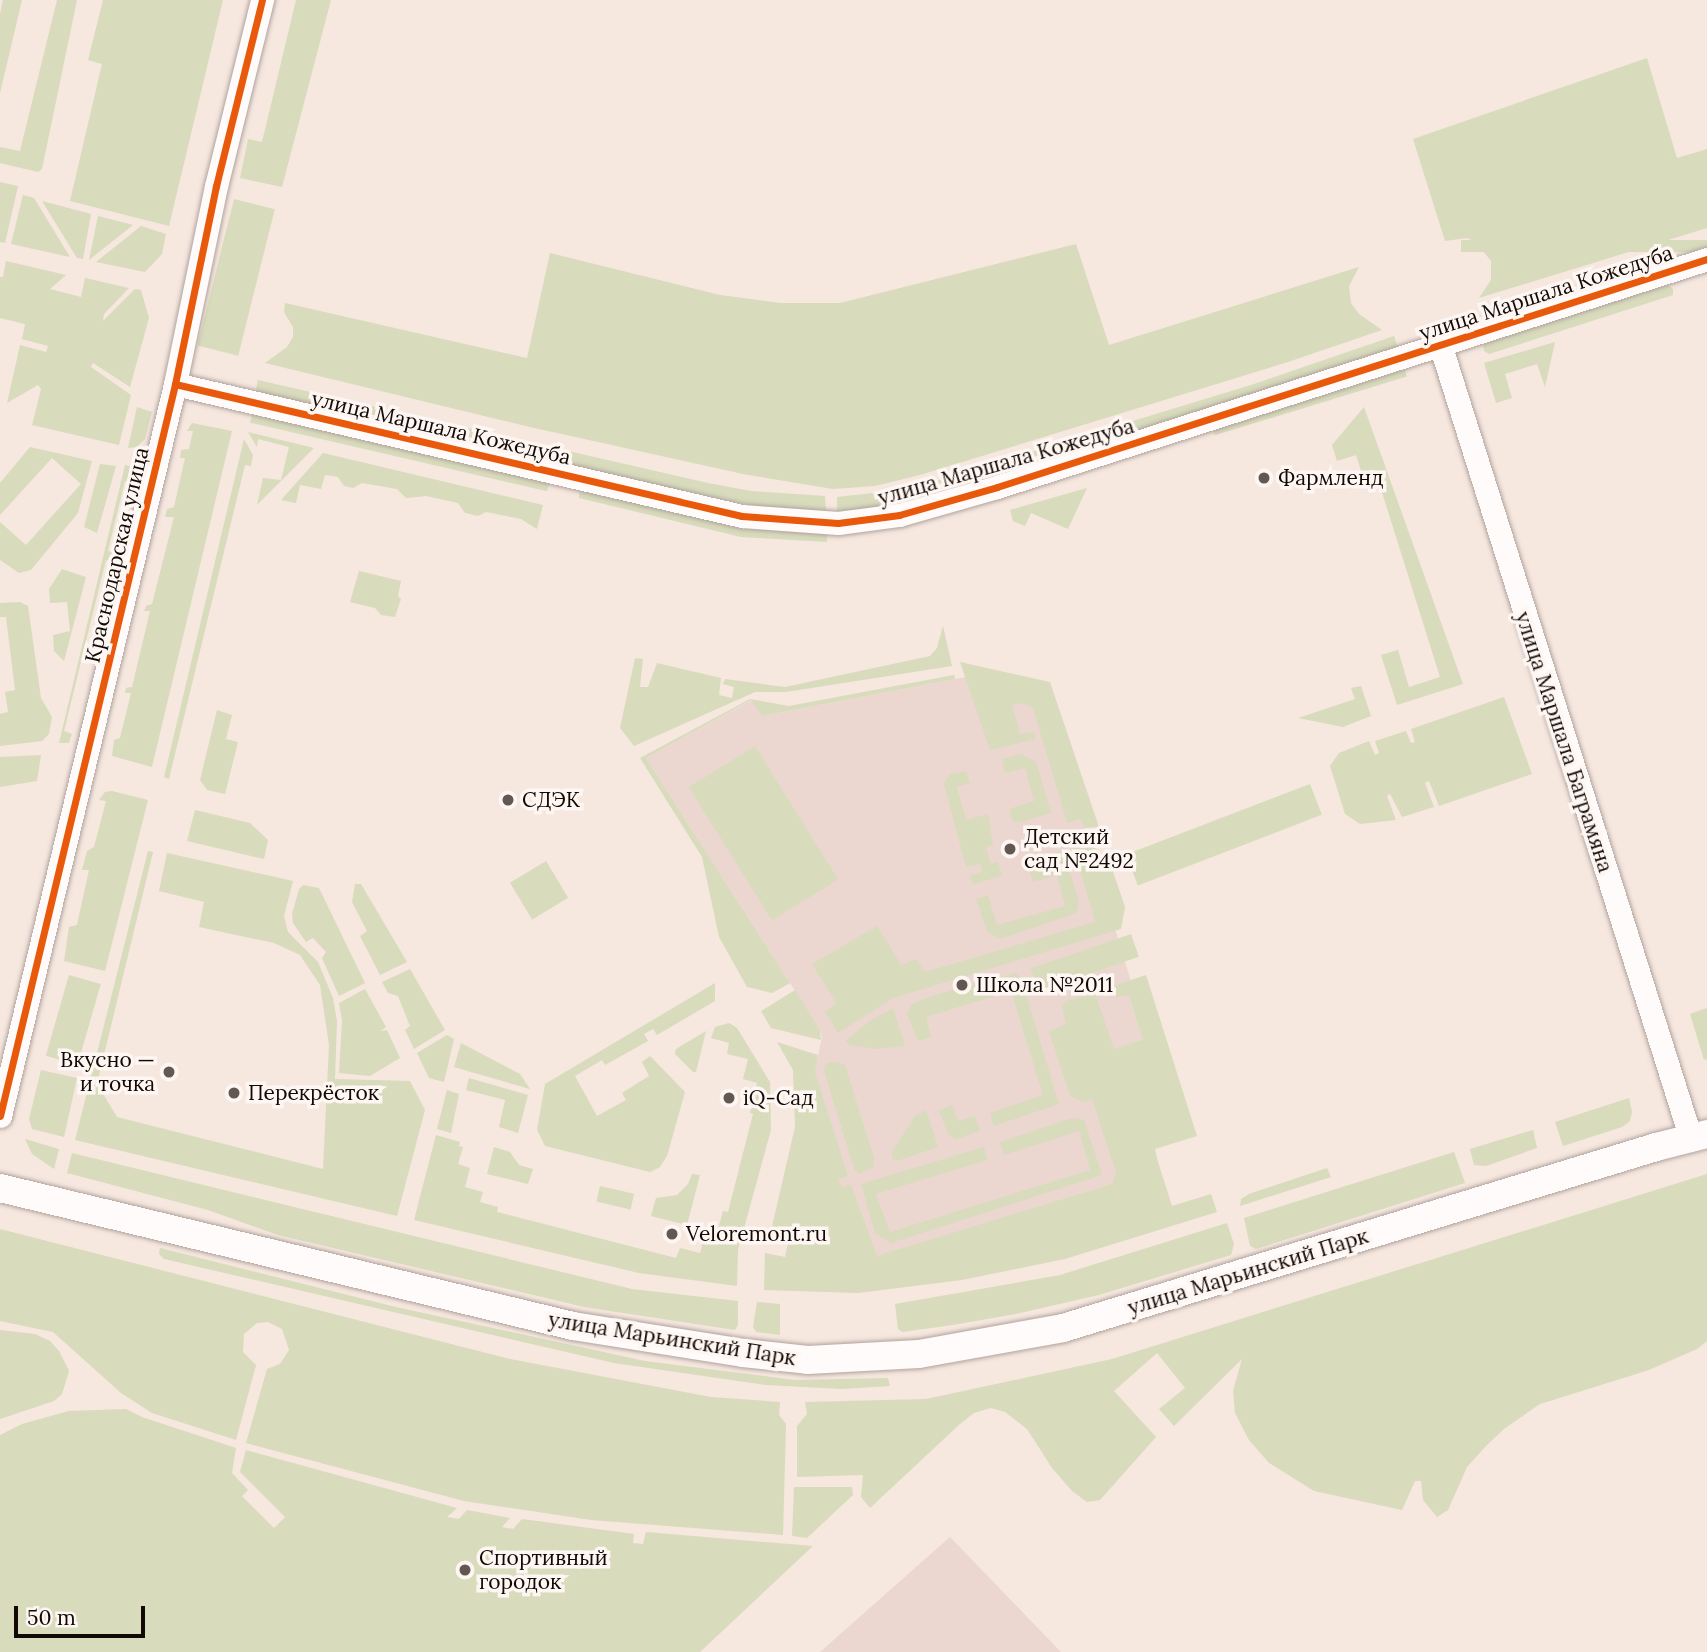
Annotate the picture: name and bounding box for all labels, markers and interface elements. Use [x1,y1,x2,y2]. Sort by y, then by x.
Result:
street label: улица Маршала Кожедуба [1416,240,1676,346]
street label: улица Маршала Кожедуба [309,386,573,470]
street label: улица Маршала Кожедуба [875,413,1137,511]
street label: Краснодарская улица [80,445,154,665]
place label: Фармленд [1278,465,1383,491]
marker: Фармленд [1256,470,1272,486]
street label: улица Маршала Баграмяна [1510,608,1618,876]
place label: СДЭК [522,787,580,813]
marker: СДЭК [500,792,516,808]
place label: Детский сад №2492 [1024,824,1134,874]
marker: Детский сад №2492 [1002,841,1018,857]
place label: Школа №2011 [976,972,1113,998]
marker: Школа №2011 [954,977,970,993]
place label: Вкусно — и точка [60,1047,155,1097]
marker: Вкусно — и точка [161,1064,177,1080]
place label: Перекрёсток [248,1080,379,1106]
marker: Перекрёсток [226,1085,242,1101]
place label: iQ-Сад [743,1085,814,1111]
marker: iQ-Сад [721,1090,737,1106]
place label: Veloremont.ru [686,1221,827,1247]
street label: улица Марьинский Парк [1125,1223,1371,1321]
marker: Veloremont.ru [664,1226,680,1242]
street label: улица Марьинский Парк [546,1307,798,1371]
place label: Спортивный городок [479,1545,608,1595]
marker: Спортивный городок [457,1562,473,1578]
scale bar [18,1592,149,1636]
text: 50 m [27,1604,76,1631]

